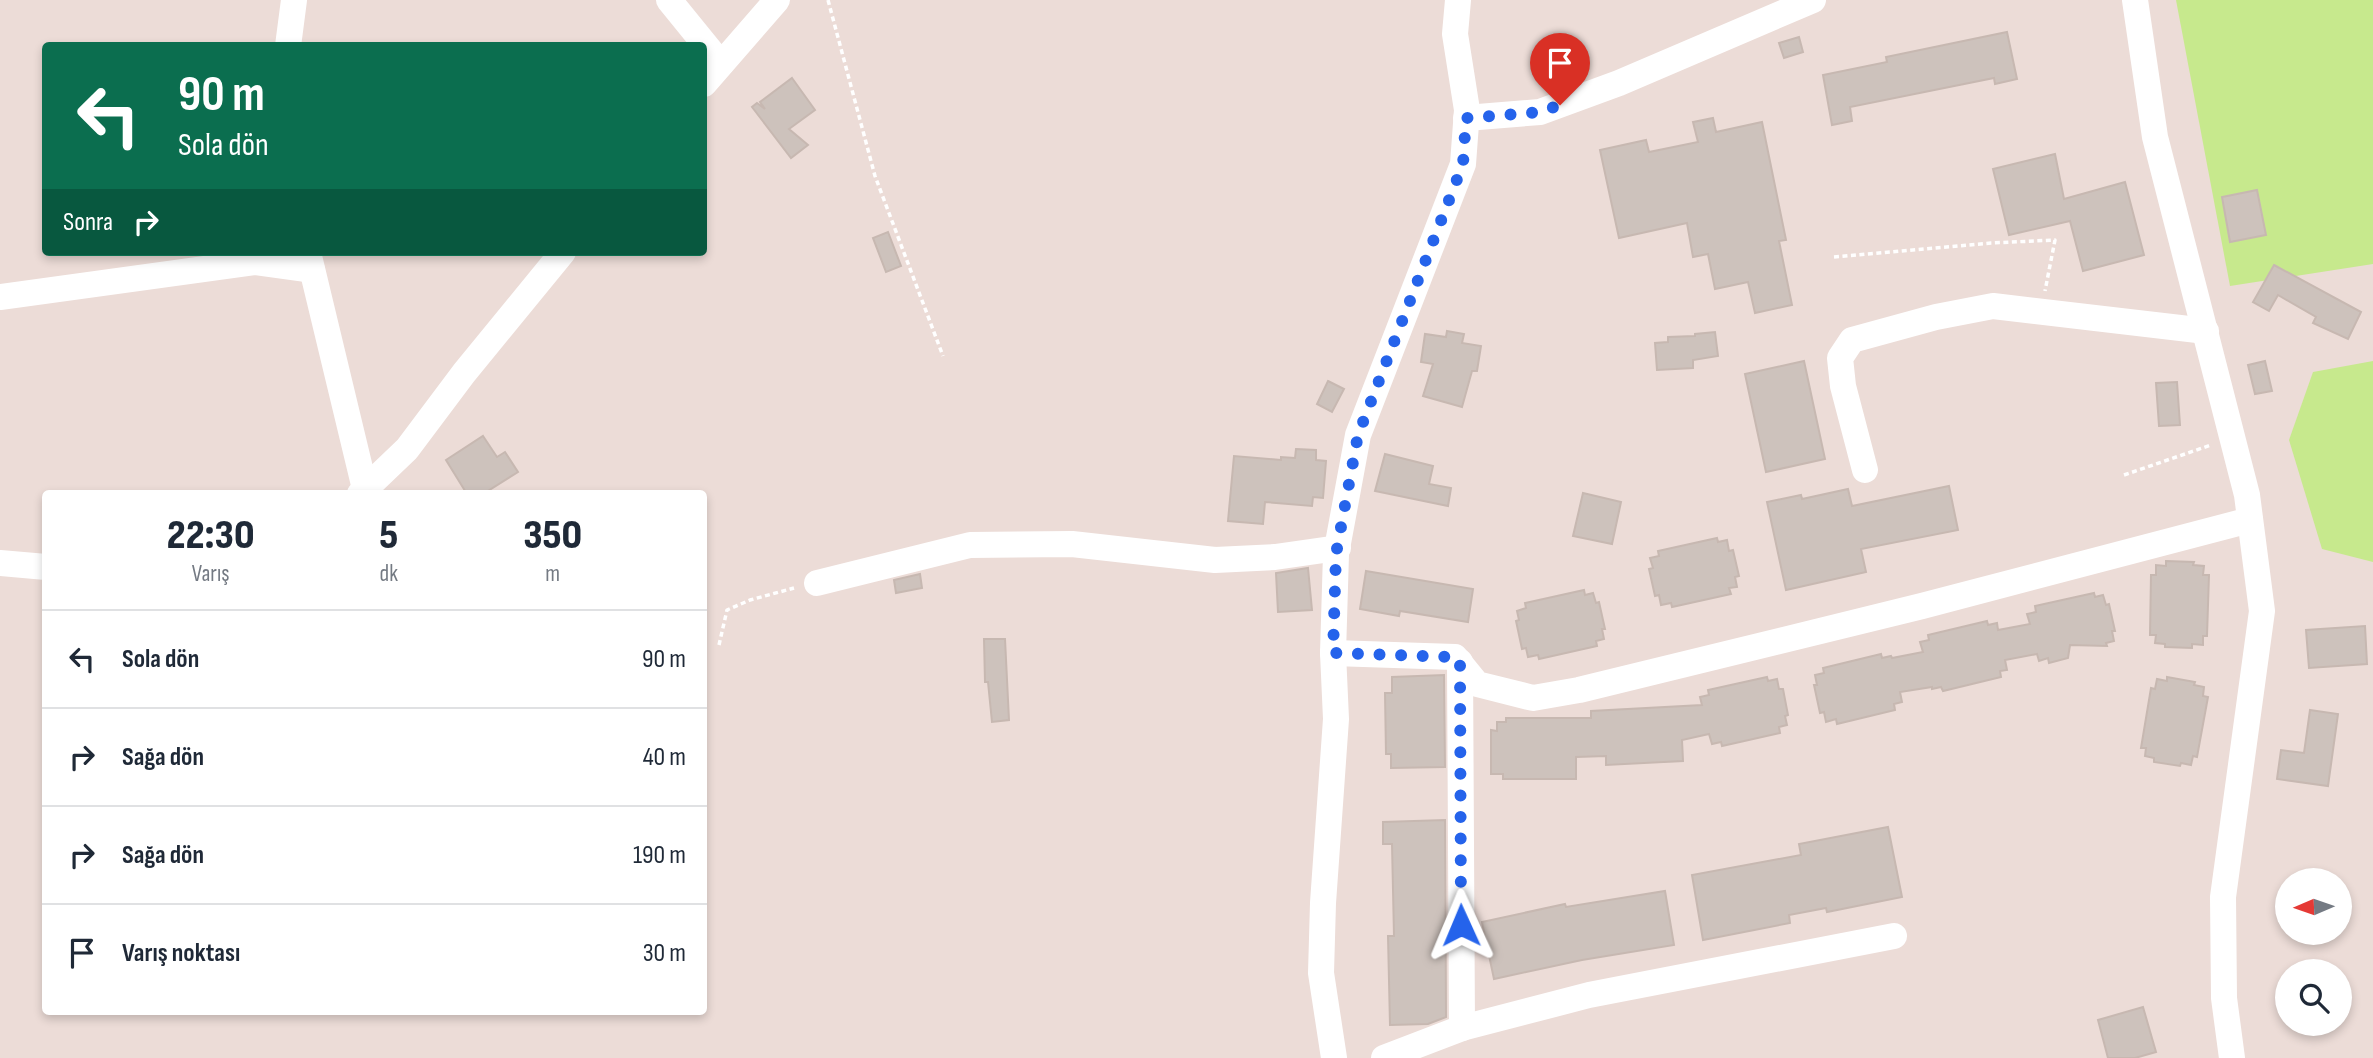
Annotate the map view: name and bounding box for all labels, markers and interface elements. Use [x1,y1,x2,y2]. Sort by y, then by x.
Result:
pin [1530,33,1590,105]
icon: arrive [1541,44,1579,82]
text: 90 m [178,66,265,125]
icon: left [63,70,154,161]
text: Sola dön [178,126,269,165]
icon: right [127,203,165,241]
text: Sonra [63,207,113,238]
text: 22:30 [167,510,254,561]
text: 5 [379,510,398,561]
text: 350 [523,510,582,561]
text: Varış [192,560,229,588]
text: dk [380,560,398,588]
text: m [545,560,560,588]
icon: left [63,640,101,678]
text: Sola dön [122,644,199,675]
text: 90 m [642,644,686,675]
icon: right [63,738,101,776]
text: Sağa dön [122,742,204,773]
text: 40 m [643,742,686,773]
icon: right [63,836,101,874]
text: Sağa dön [122,840,204,871]
text: 190 m [633,840,686,871]
north arrow [2275,868,2352,945]
map controls [2275,868,2352,1036]
position arrow [1424,888,1498,962]
icon: arrive [63,934,101,972]
text: Varış noktası [122,938,240,969]
text: 30 m [643,938,686,969]
button: search [2275,959,2352,1036]

